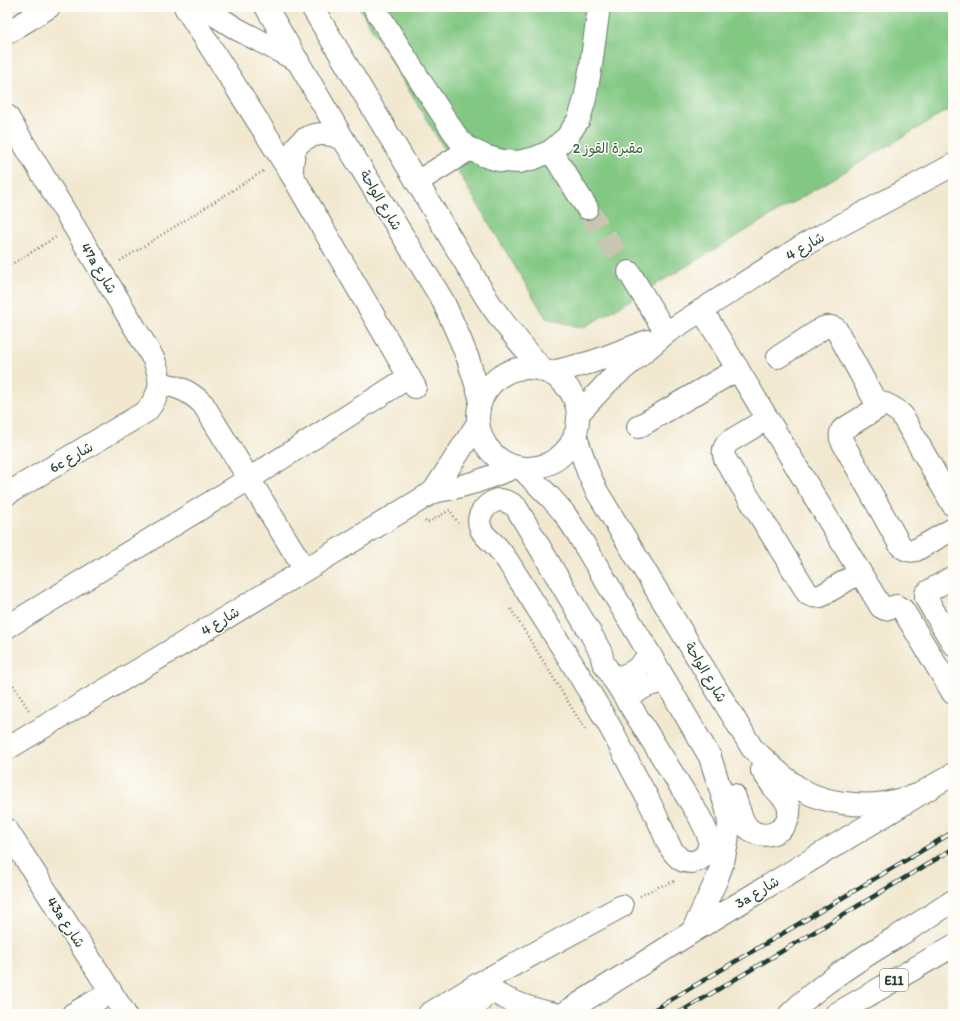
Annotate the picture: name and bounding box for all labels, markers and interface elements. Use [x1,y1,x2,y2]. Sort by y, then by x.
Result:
park label: مقبرة القوز 2 [573,140,643,157]
street label: شارع الواحة [355,167,405,234]
street label: شارع 4 [783,229,828,265]
street label: 47a شارع [76,240,120,297]
street label: 6c شارع [46,438,97,478]
street label: شارع 4 [198,603,243,640]
street label: شارع الواحة [680,639,730,706]
street label: 3a شارع [732,873,783,913]
street label: 43a شارع [42,894,88,951]
road number: E11 [880,969,908,991]

